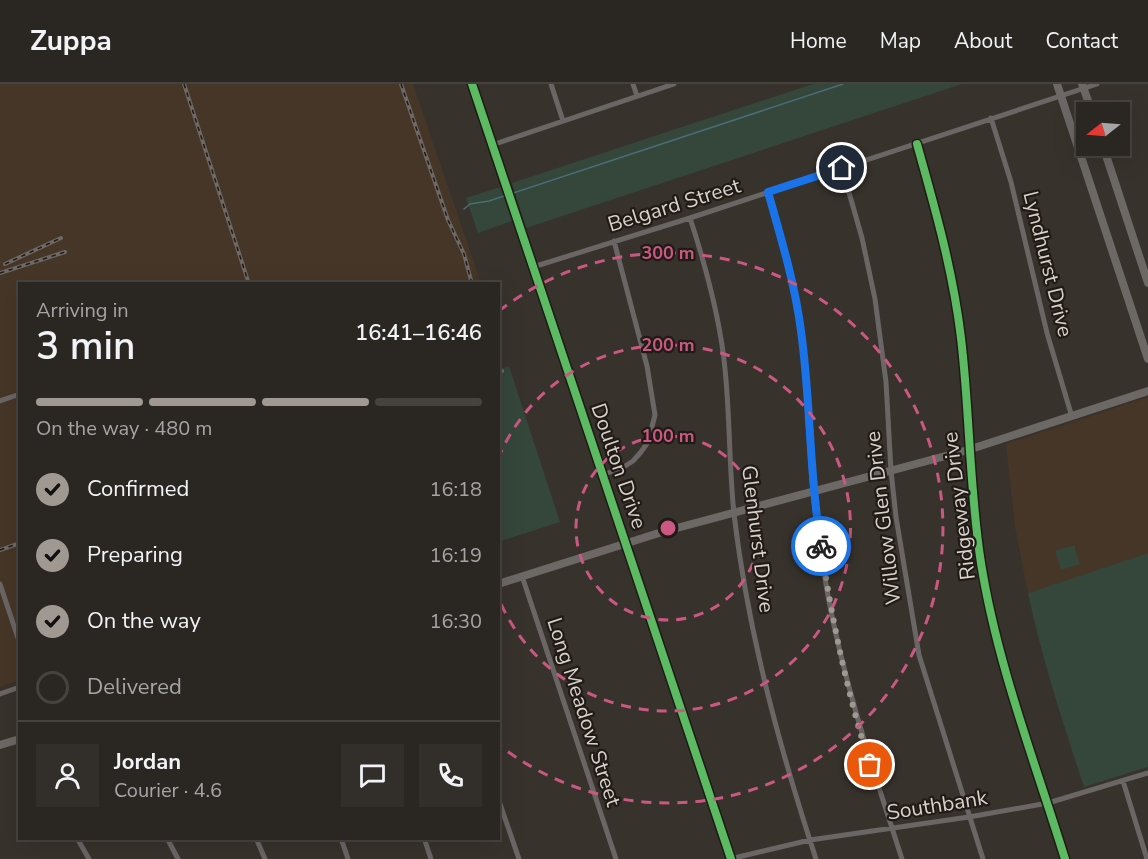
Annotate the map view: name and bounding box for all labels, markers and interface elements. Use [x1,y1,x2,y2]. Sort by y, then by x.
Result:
text: Zuppa [30,22,112,60]
text: Home [790,27,847,55]
text: Map [880,27,921,55]
text: About [954,27,1012,55]
text: Contact [1045,27,1118,55]
north arrow [1076,102,1130,156]
map controls [1076,102,1130,156]
pin [816,142,867,193]
icon: home [825,151,858,184]
street label: Belgard Street [604,171,744,238]
street label: Lyndhurst Drive [1016,188,1080,340]
text: 300 m [641,241,695,265]
text: Arriving in [36,297,129,324]
text: 16:41–16:46 [355,318,482,348]
text: 3 min [36,320,135,373]
text: 200 m [641,333,695,357]
street label: Doulton Drive [584,399,654,533]
text: On the way · 480 m [36,415,212,442]
text: 100 m [641,424,695,448]
street label: Willow Glen Drive [858,430,908,606]
street label: Ridgeway Drive [936,430,982,582]
street label: Glenhurst Drive [735,464,781,614]
icon: check [36,473,69,506]
text: Confirmed [87,474,189,504]
text: 16:18 [429,476,482,503]
courier [791,516,851,576]
centre of rings [658,518,678,538]
icon: bike [805,530,838,563]
icon: check [36,539,69,572]
text: Preparing [87,540,183,570]
text: 16:19 [429,542,482,569]
icon: check [36,605,69,638]
text: On the way [87,606,201,636]
text: 16:30 [429,608,482,635]
street label: Long Meadow Street [540,614,628,811]
text: Delivered [87,672,182,702]
pin [844,739,895,790]
button: person [36,744,99,807]
button: chat [341,744,404,807]
button: phone [419,744,482,807]
text: Jordan [114,747,181,777]
icon: bag [853,748,886,781]
text: Courier · 4.6 [114,777,222,804]
street label: Southbank [885,783,990,827]

